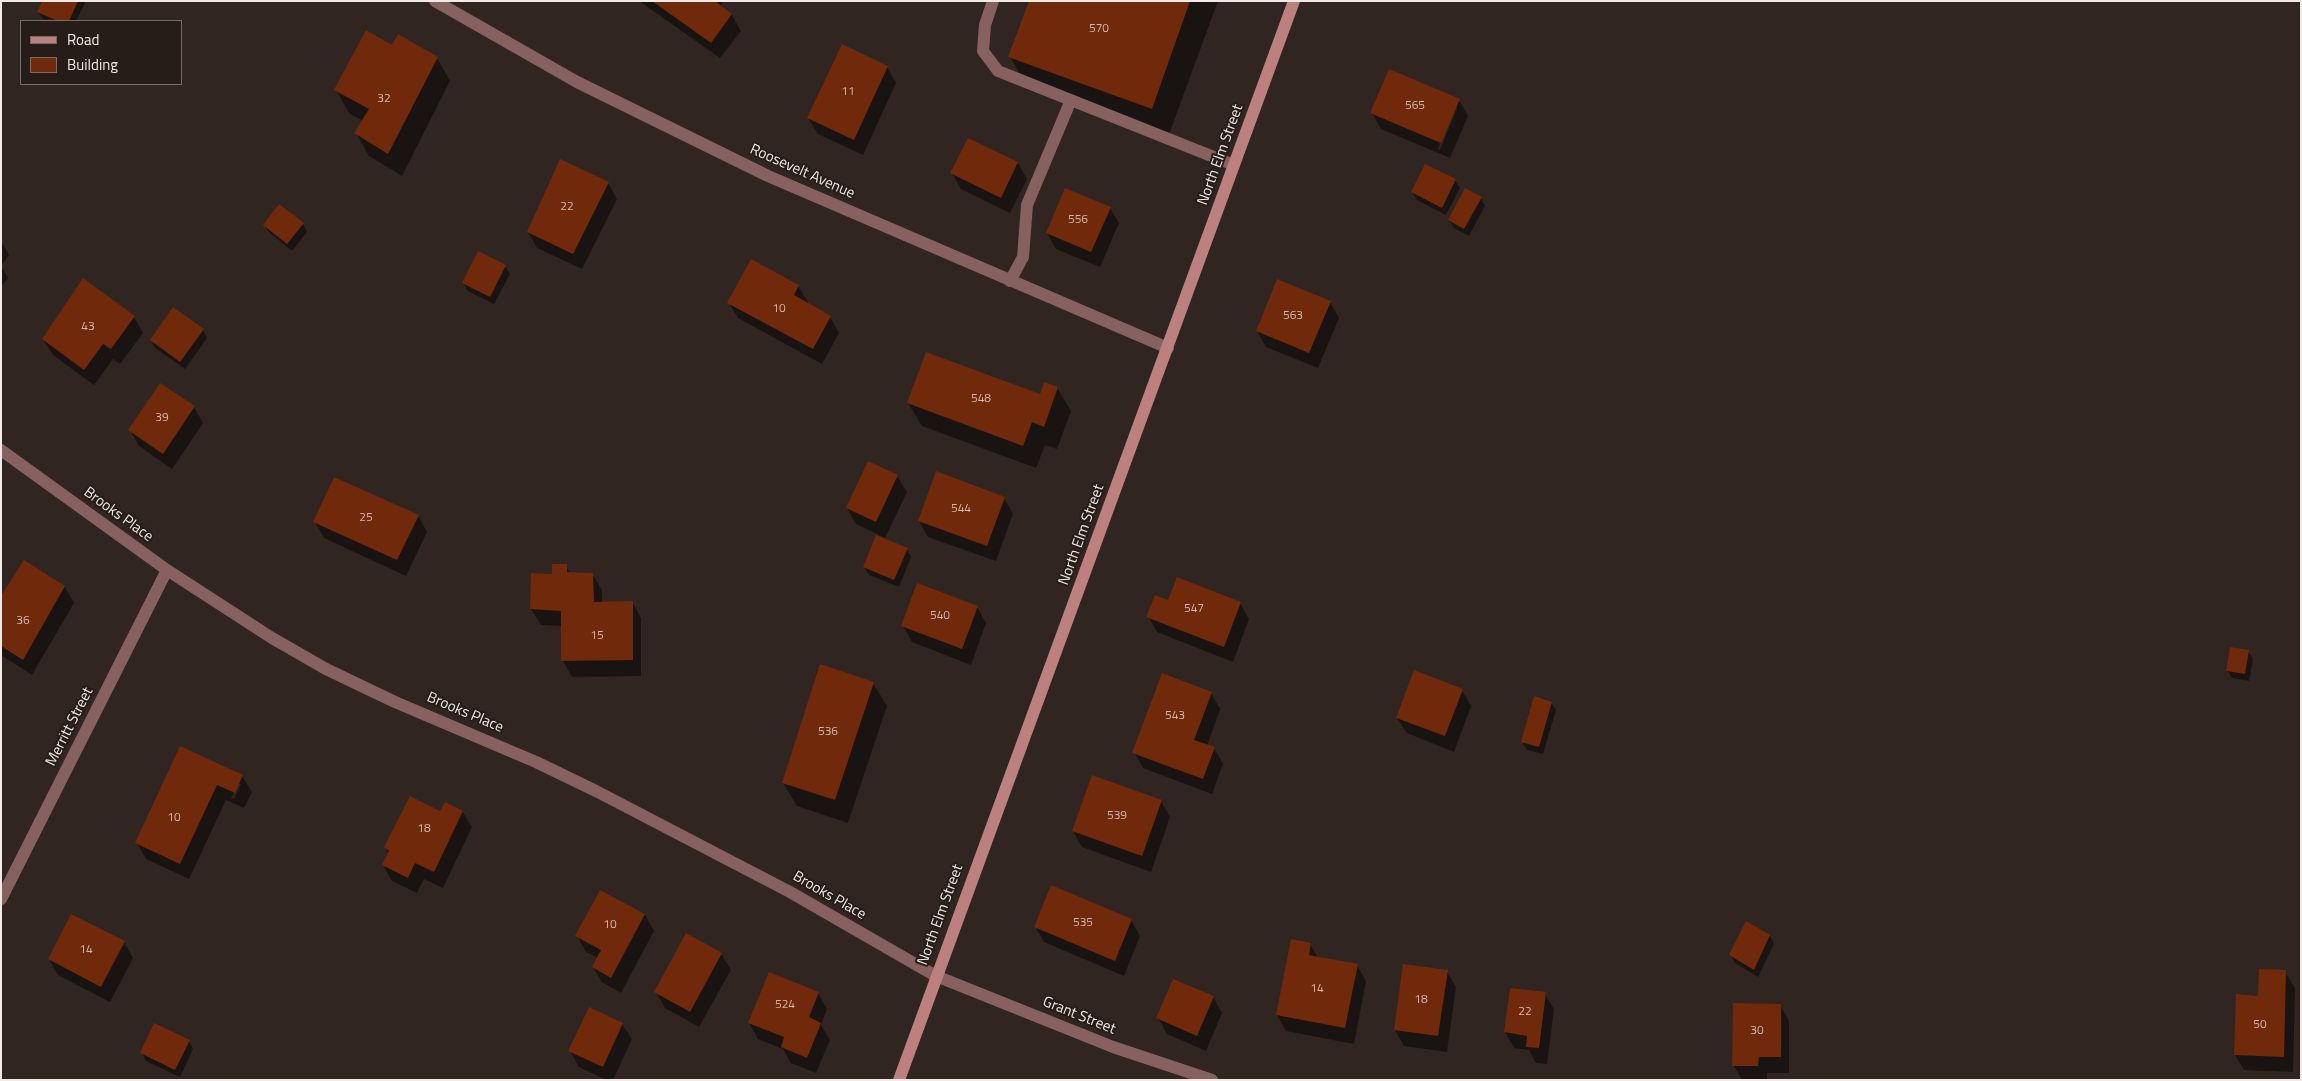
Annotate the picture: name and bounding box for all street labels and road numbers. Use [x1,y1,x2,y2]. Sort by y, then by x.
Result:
street label: North Elm Street [1194,102,1248,208]
street label: Roosevelt Avenue [747,141,857,203]
street label: North Elm Street [1055,482,1109,588]
street label: Brooks Place [80,484,156,546]
street label: Merritt Street [42,684,98,770]
street label: Brooks Place [424,689,506,737]
street label: North Elm Street [914,862,968,968]
street label: Brooks Place [789,868,869,924]
street label: Grant Street [1040,993,1118,1039]

